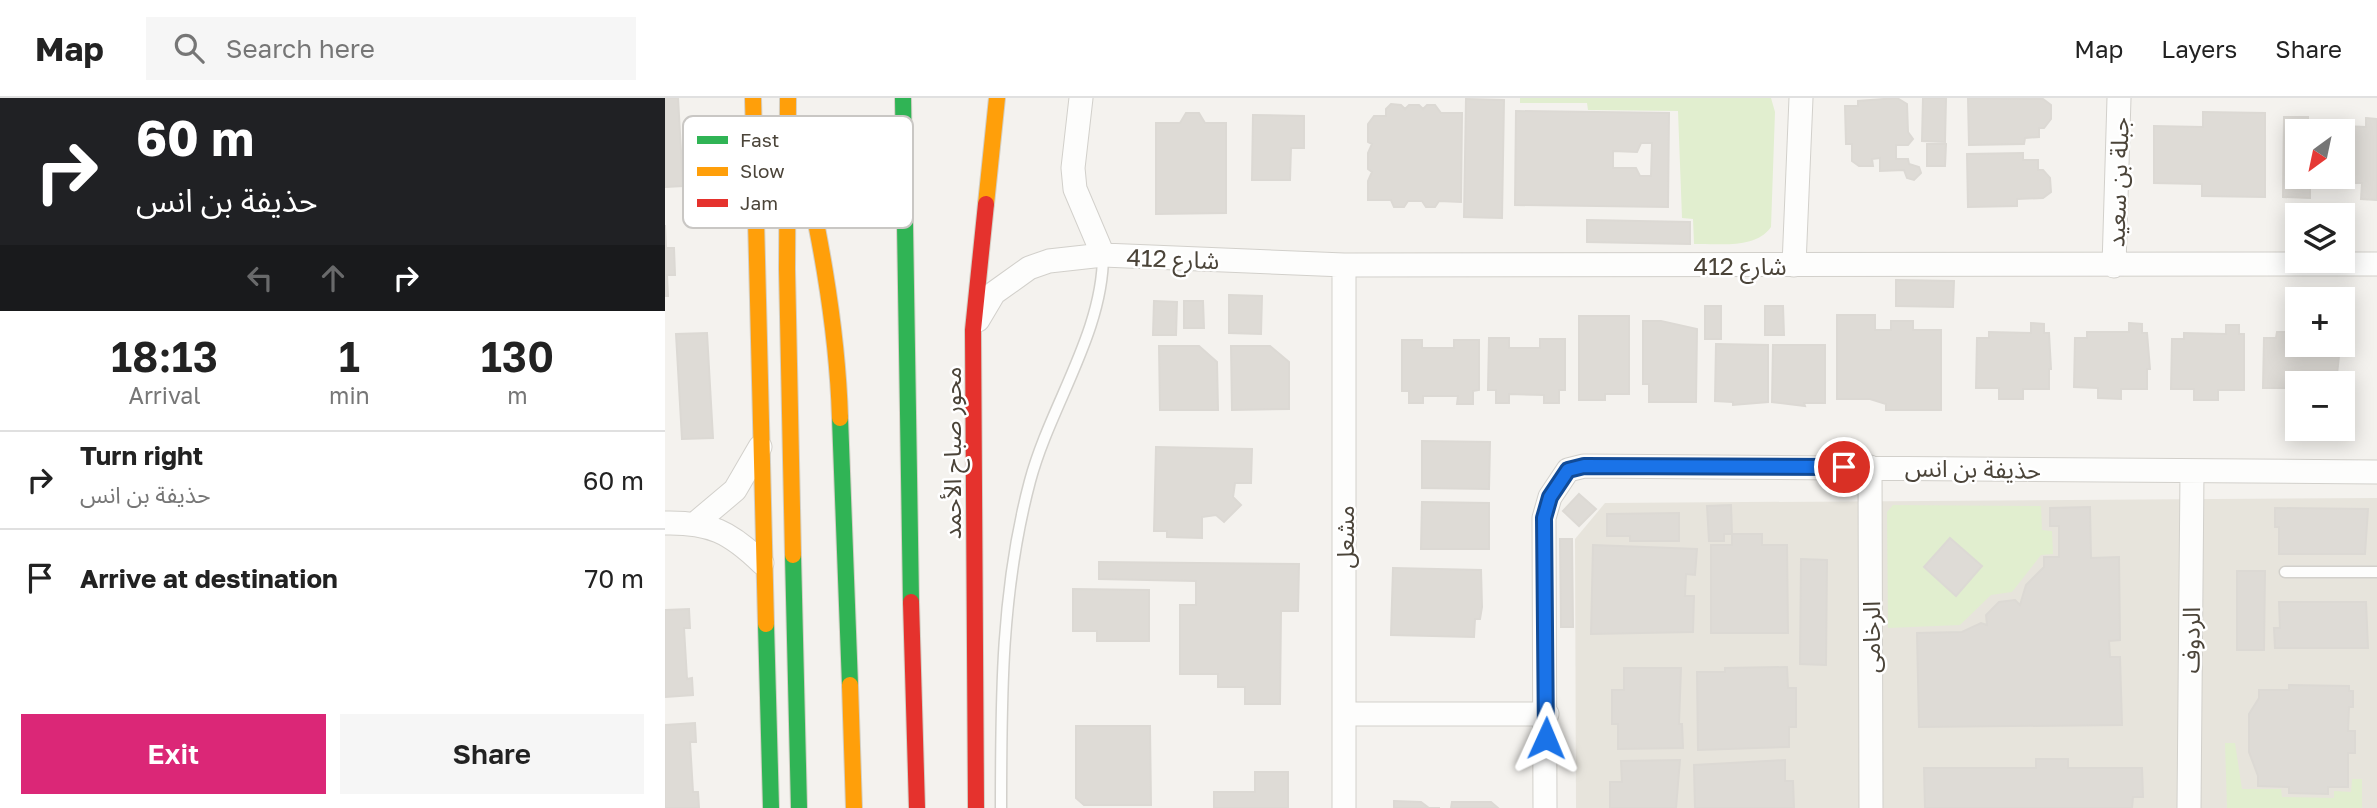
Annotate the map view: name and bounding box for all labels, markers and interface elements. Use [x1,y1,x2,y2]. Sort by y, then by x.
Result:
search box [146,17,636,80]
text: Map [35,29,104,68]
icon: search [170,29,208,67]
text: Search here [226,33,375,64]
text: Map [2074,34,2123,63]
text: Layers [2161,34,2237,63]
text: Share [2275,34,2342,63]
text: 60 m [136,108,254,167]
legend [683,116,913,228]
street label: جبلة بن سعيد [2100,116,2134,248]
north arrow [2285,119,2355,189]
map controls [2285,119,2355,441]
icon: right [21,126,112,217]
text: Fast [740,128,779,151]
text: Slow [740,159,785,182]
text: حذيفة بن انس [136,181,318,219]
text: Jam [740,191,778,214]
button: layers [2285,203,2355,273]
street label: شارع 412 [1126,242,1220,278]
street label: شارع 412 [1694,251,1786,284]
icon: left [241,259,279,297]
icon: ahead [314,259,352,297]
icon: right [387,259,425,297]
button: + [2285,287,2355,357]
text: 18:13 [111,331,218,381]
text: 1 [339,331,360,381]
text: 130 [481,331,554,381]
street label: محور صباح الأحمد [937,367,970,539]
button: − [2285,371,2355,441]
text: Arrival [128,381,201,409]
text: min [329,381,370,409]
text: m [507,381,528,409]
pin [1814,437,1874,497]
text: Turn right [80,440,203,471]
icon: arrive [1825,448,1863,486]
street label: حذيفة بن انس [1905,452,2041,484]
icon: right [21,461,59,499]
text: 60 m [583,465,644,496]
text: حذيفة بن انس [80,480,211,508]
street label: مشعل [1330,505,1359,569]
icon: arrive [21,559,59,597]
text: Arrive at destination [80,563,338,594]
text: 70 m [585,563,644,594]
street label: الرخامى [1856,601,1886,673]
street label: الردوف [2175,606,2206,674]
position arrow [1509,701,1583,775]
button: Exit [21,714,326,794]
button: Share [340,714,644,794]

